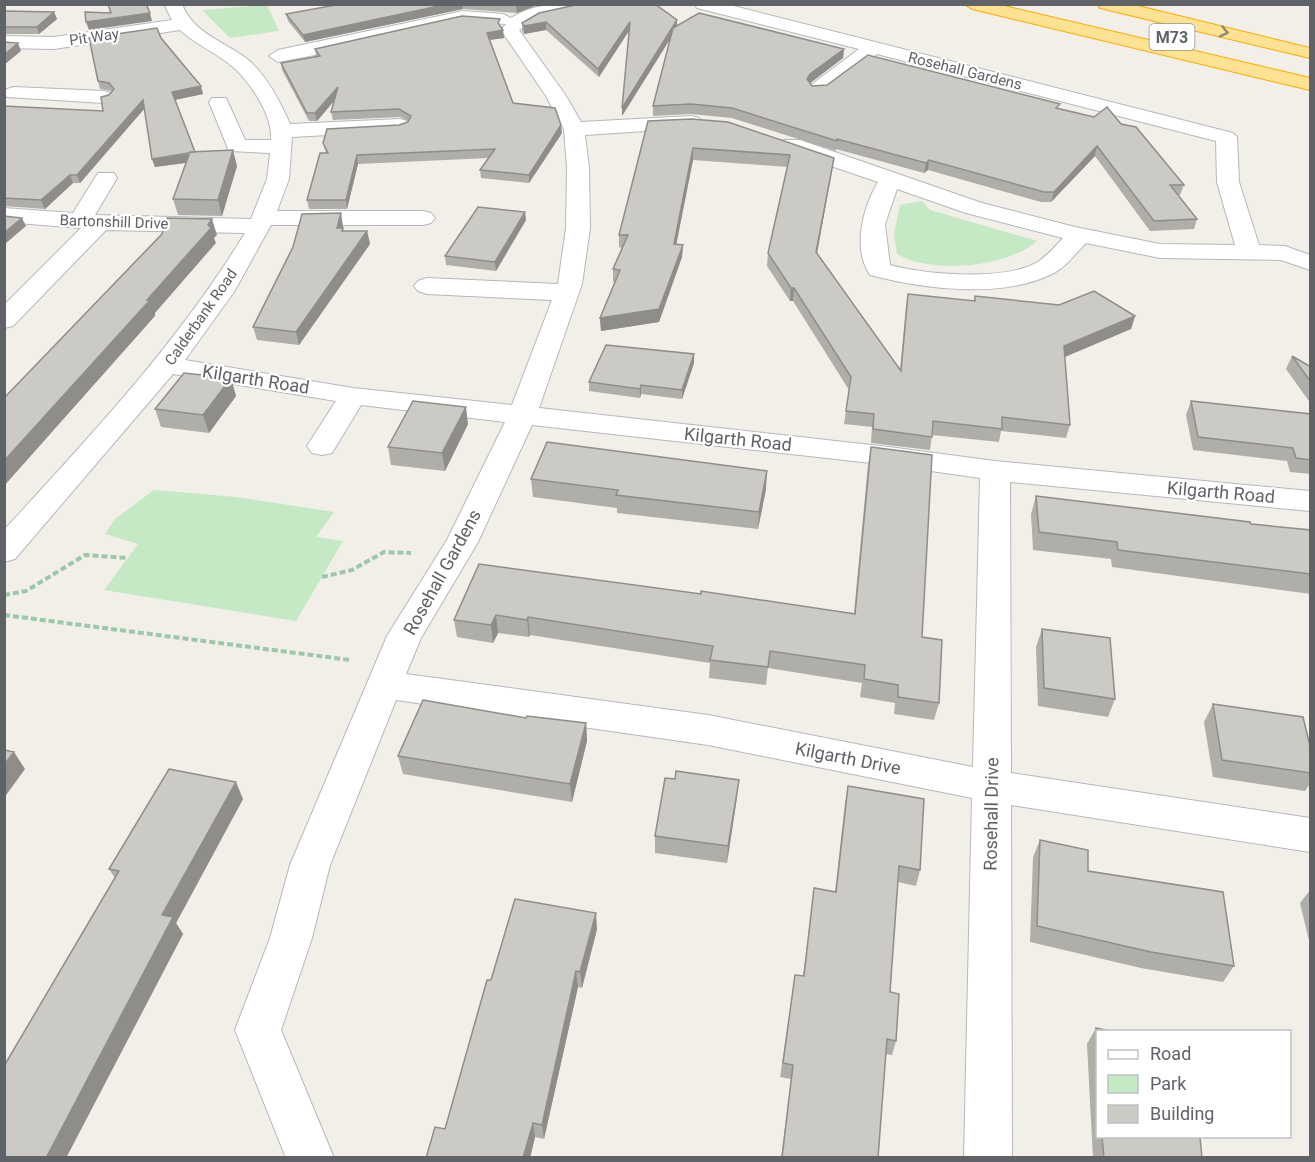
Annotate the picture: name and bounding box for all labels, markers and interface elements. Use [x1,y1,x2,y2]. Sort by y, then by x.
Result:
road number: M73 [1150,24,1194,50]
street label: Pit Way [68,25,120,49]
one-way arrow [1219,25,1229,38]
street label: Rosehall Gardens [906,48,1024,94]
street label: Bartonshill Drive [59,211,169,233]
street label: Calderbank Road [161,265,241,369]
street label: Kilgarth Road [201,360,311,398]
street label: Kilgarth Road [683,423,793,455]
street label: Kilgarth Road [1166,477,1276,507]
street label: Rosehall Gardens [399,506,485,638]
street label: Kilgarth Drive [793,737,903,779]
street label: Rosehall Drive [980,757,1002,871]
legend [1096,1030,1291,1138]
text: Road [1150,1043,1191,1064]
text: Park [1150,1073,1187,1094]
text: Building [1150,1103,1214,1124]

